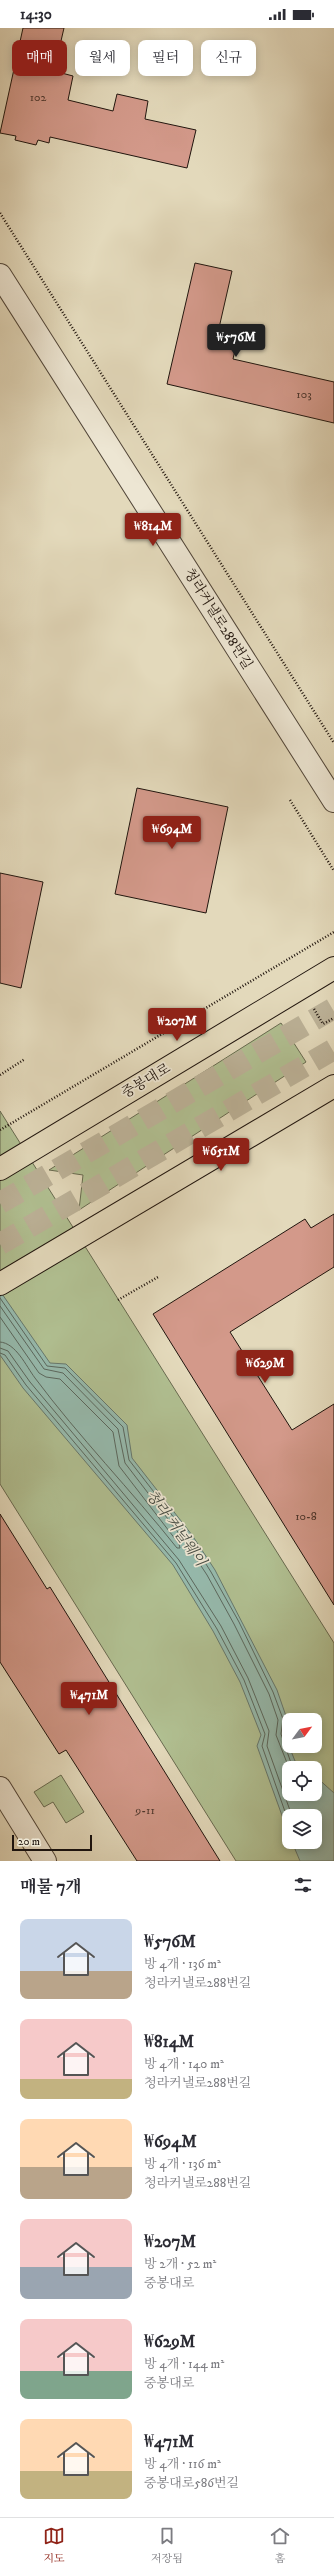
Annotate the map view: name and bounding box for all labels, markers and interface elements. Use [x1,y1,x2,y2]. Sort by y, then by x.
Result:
text: 14:30 [20,5,52,24]
chip: 매매 [12,40,67,76]
chip: 월세 [75,40,130,76]
chip: 필터 [138,40,193,76]
chip: 신규 [201,40,256,76]
house number: 102 [30,90,46,105]
pin: ₩576M [208,324,264,358]
text: ₩576M [216,329,256,345]
house number: 103 [296,387,312,402]
pin: ₩814M [125,513,181,547]
text: ₩814M [134,518,172,534]
street label: 청라커낼로288번길 [180,565,256,673]
pin: ₩694M [144,816,200,850]
text: ₩694M [152,821,192,837]
pin: ₩207M [149,1008,205,1042]
text: ₩207M [157,1013,197,1029]
street label: 중봉대로 [118,1059,174,1103]
pin: ₩651M [193,1138,249,1172]
text: ₩651M [202,1143,240,1159]
pin: ₩629M [237,1350,293,1384]
text: ₩629M [245,1355,285,1371]
water label: 청라 커널웨이 [142,1486,211,1571]
house number: 10-8 [295,1509,317,1524]
pin: ₩471M [61,1682,117,1716]
text: ₩471M [70,1687,108,1703]
north arrow [282,1713,322,1753]
map controls [282,1713,322,1849]
button: locate [282,1761,322,1801]
house number: 9-11 [134,1803,155,1818]
button: layers [282,1809,322,1849]
scale bar [12,1833,92,1852]
text: 20 m [18,1835,40,1849]
icon: filters [292,1874,314,1896]
text: 매물 7개 [20,1876,82,1898]
text: ₩576M [144,1931,196,1953]
icon: home [52,1935,100,1983]
text: 방 4개 · 136 m² [144,1956,221,1972]
text: 청라커낼로288번길 [144,1975,251,1991]
text: ₩814M [144,2031,194,2053]
icon: home [52,2035,100,2083]
text: 방 4개 · 140 m² [144,2056,224,2072]
text: 청라커낼로288번길 [144,2075,251,2091]
text: ₩694M [144,2131,197,2153]
icon: home [52,2135,100,2183]
text: 방 4개 · 136 m² [144,2156,221,2172]
text: 청라커낼로288번길 [144,2175,251,2191]
text: ₩207M [144,2231,196,2253]
icon: home [52,2235,100,2283]
text: 방 2개 · 52 m² [144,2256,216,2272]
text: 중봉대로 [144,2275,194,2291]
text: ₩629M [144,2331,195,2353]
icon: home [52,2335,100,2383]
text: 방 4개 · 144 m² [144,2356,224,2372]
text: 중봉대로 [144,2375,194,2391]
text: ₩471M [144,2431,194,2453]
icon: home [52,2435,100,2483]
text: 방 4개 · 116 m² [144,2456,221,2472]
text: 중봉대로586번길 [144,2475,239,2491]
tab: 지도 [43,2525,65,2566]
tab: 저장됨 [151,2525,183,2566]
tab: 홈 [269,2525,291,2566]

